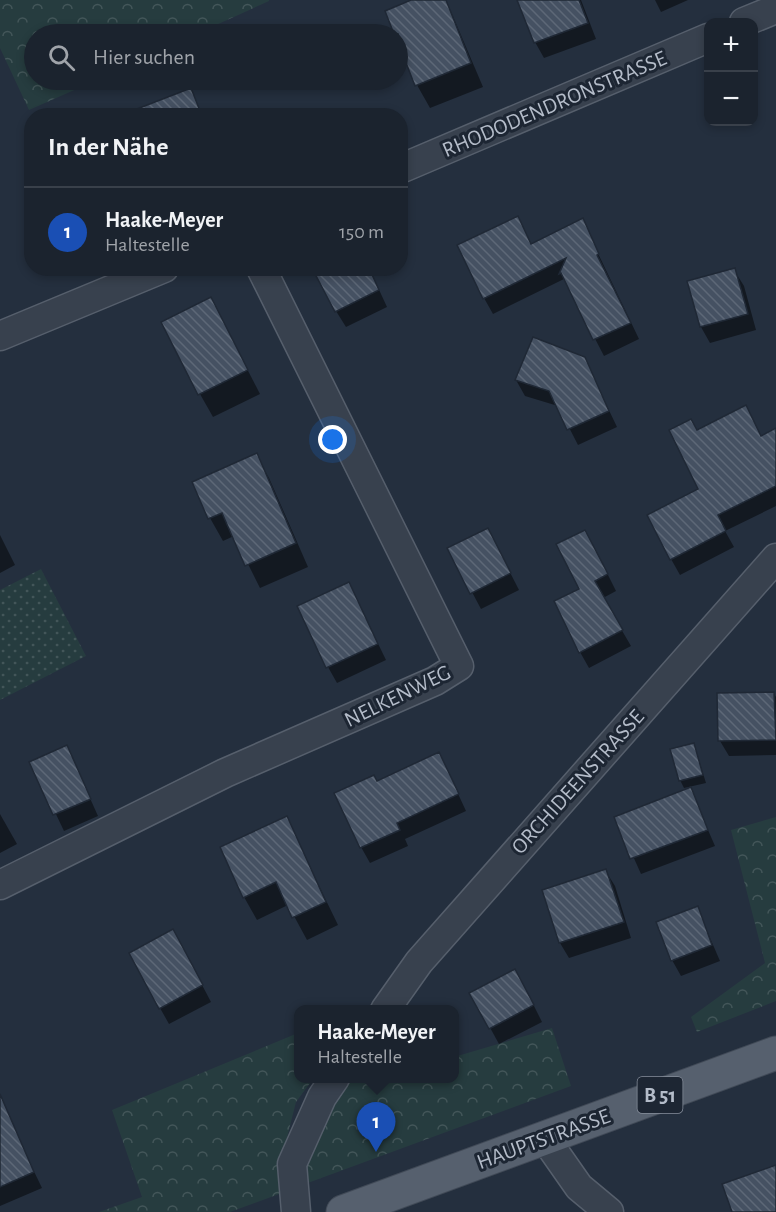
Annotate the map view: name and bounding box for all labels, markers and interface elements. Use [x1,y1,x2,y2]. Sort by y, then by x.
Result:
map controls [704,18,758,126]
button: + [704,18,758,72]
search box [24,24,408,90]
icon: search [45,41,78,74]
text: Hier suchen [93,46,195,68]
street label: RHODODENDRONSTRASSE [439,47,670,161]
button: − [704,72,758,126]
text: In der Nähe [48,134,168,160]
text: Haake-Meyer [105,209,223,231]
text: 1 [64,222,71,242]
text: 150 m [339,222,384,242]
text: Haltestelle [105,235,190,255]
your location [318,425,347,454]
street label: NELKENWEG [341,661,454,731]
street label: ORCHIDEENSTRASSE [507,705,648,858]
popup [294,1005,459,1083]
text: Haake-Meyer [317,1021,436,1043]
text: Haltestelle [317,1047,402,1067]
road number: B 51 [638,1077,682,1113]
pin: 1 [356,1102,395,1152]
street label: HAUPTSTRASSE [474,1105,613,1173]

